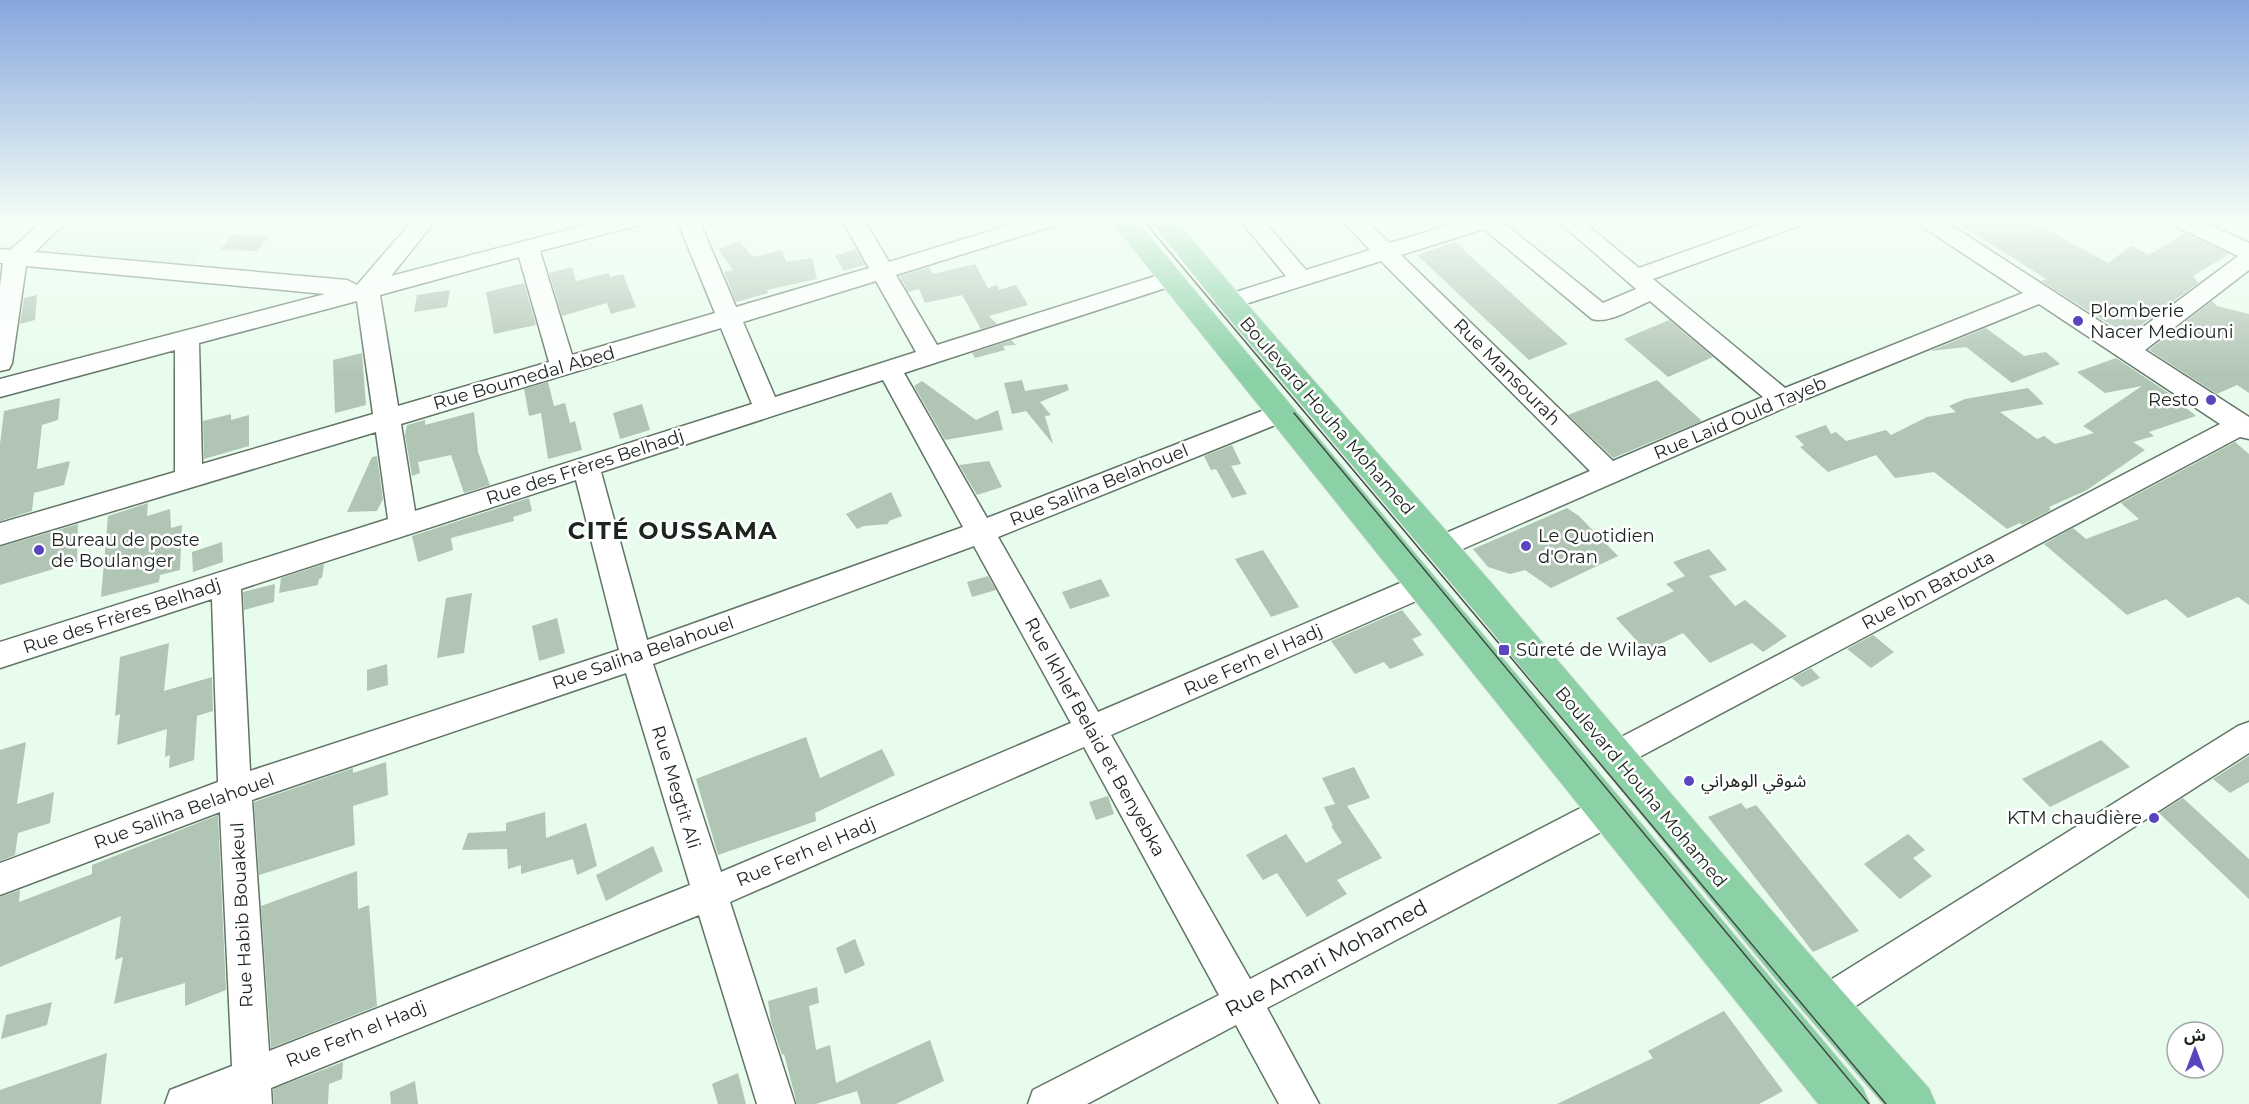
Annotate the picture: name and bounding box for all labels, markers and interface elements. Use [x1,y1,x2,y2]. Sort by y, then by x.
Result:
place label: Plomberie Nacer Mediouni [2090,300,2234,343]
street label: Boulevard Houha Mohamed [1235,312,1419,520]
street label: Rue Mansourah [1449,314,1565,430]
marker: Plomberie Nacer Mediouni [2071,314,2085,328]
street label: Rue Boumedal Abed [431,341,617,415]
street label: Rue Laid Ould Tayeb [1650,372,1830,464]
place label: Resto [2148,389,2199,411]
marker: Resto [2204,393,2218,407]
street label: Rue des Frères Belhadj [483,425,687,509]
street label: Rue Saliha Belahouel [1006,439,1192,531]
district label: CITÉ OUSSAMA [568,516,778,545]
place label: Le Quotidien d'Oran [1538,525,1655,568]
place label: Bureau de poste de Boulanger [51,529,200,572]
marker: Le Quotidien d'Oran [1519,539,1533,553]
marker: Bureau de poste de Boulanger [32,543,46,557]
street label: Rue Ibn Batouta [1858,546,1998,634]
street label: Rue des Frères Belhadj [20,574,224,658]
street label: Rue Saliha Belahouel [549,612,737,694]
street label: Rue Ikhlef Belaid et Benyebka [1020,614,1170,860]
street label: Rue Ferh el Hadj [1180,620,1326,700]
place label: Sûreté de Wilaya [1516,639,1667,661]
marker: Sûreté de Wilaya [1497,643,1511,657]
street label: Boulevard Houha Mohamed [1550,682,1732,892]
street label: Rue Megtit Ali [647,723,705,851]
street label: Rue Saliha Belahouel [91,768,277,854]
place label: شوقي الوهراني [1701,770,1806,794]
marker: شوقي الوهراني [1682,774,1696,788]
place label: KTM chaudière [2007,807,2142,829]
marker: KTM chaudière [2147,811,2161,825]
street label: Rue Ferh el Hadj [733,813,879,891]
street label: Rue Habib Bouakeul [226,822,258,1008]
street label: Rue Amari Mohamed [1221,894,1431,1022]
street label: Rue Ferh el Hadj [283,996,429,1072]
north arrow [2165,1020,2225,1080]
text: ش [2184,1026,2206,1045]

